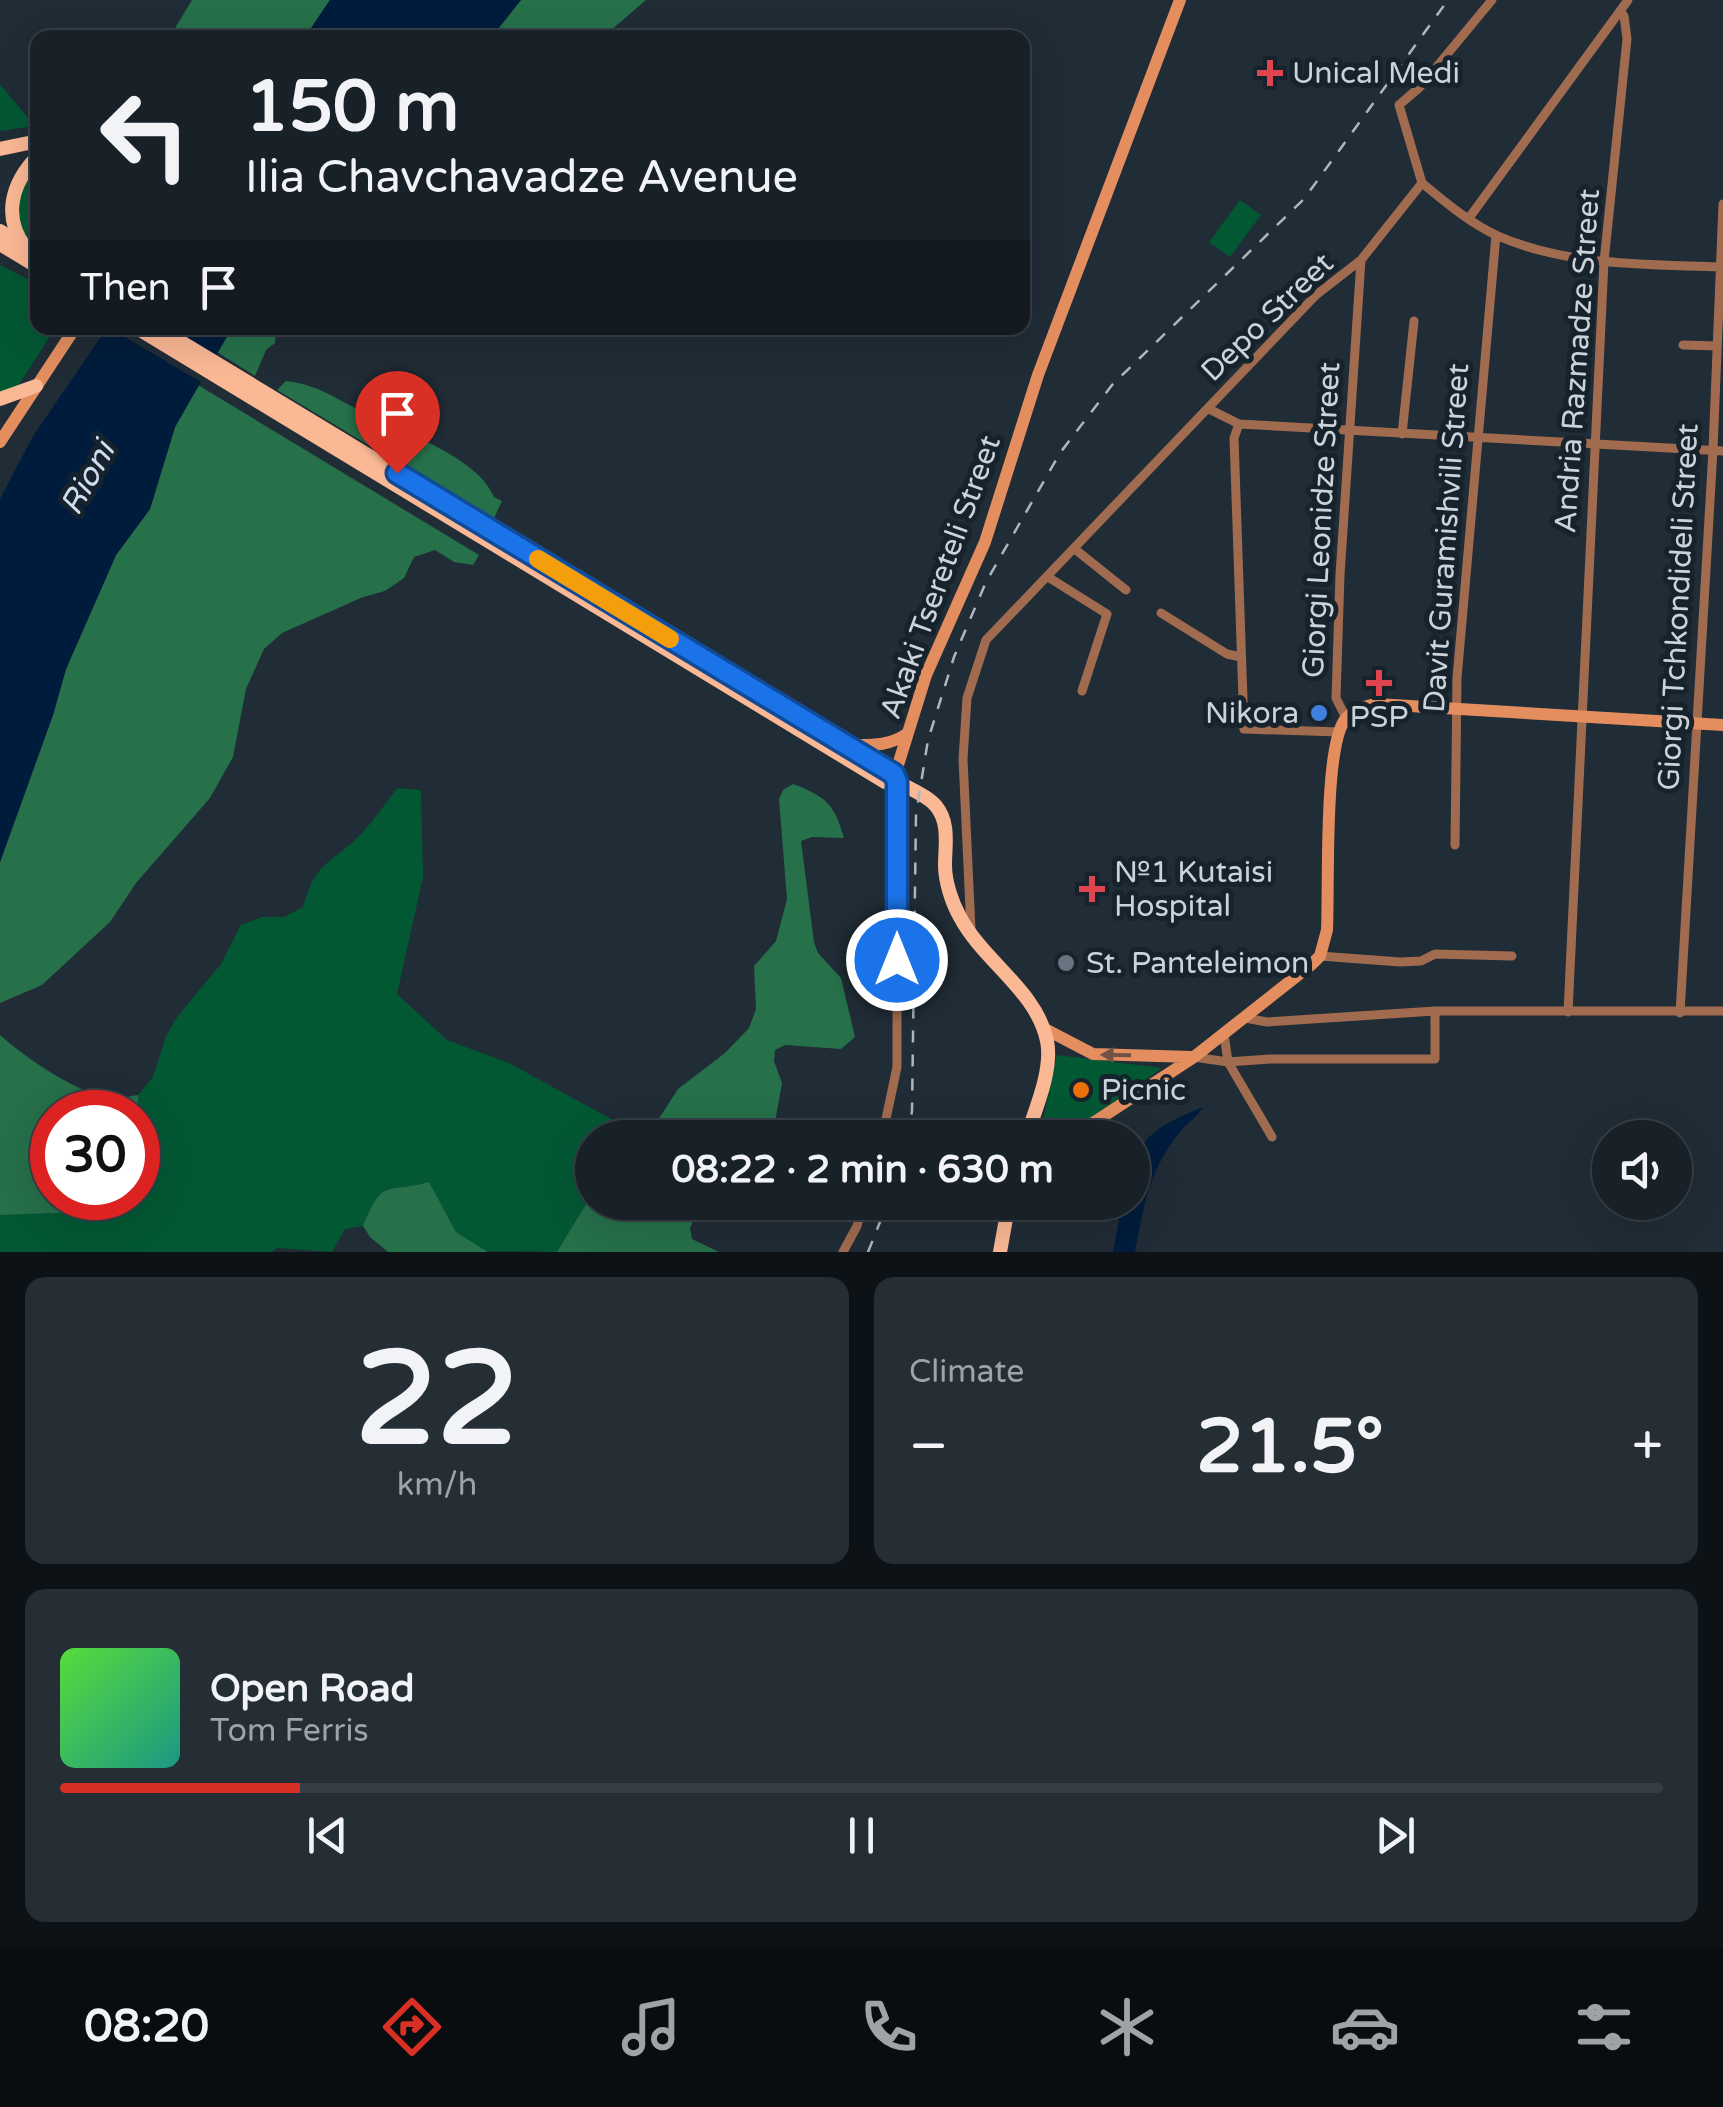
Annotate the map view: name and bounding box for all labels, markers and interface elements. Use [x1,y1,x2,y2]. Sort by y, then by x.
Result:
place label: Unical Medi [1292,55,1460,92]
marker: Unical Medi [1257,60,1283,86]
text: 150 m [245,66,459,150]
icon: left [80,70,210,200]
text: Ilia Chavchavadze Avenue [245,151,798,205]
street label: Andria Razmadze Street [1547,188,1608,534]
street label: Depo Street [1193,245,1341,390]
icon: arrive [191,260,246,315]
text: Then [80,265,171,311]
street label: Giorgi Leonidze Street [1295,361,1348,679]
street label: Davit Guramishvili Street [1416,362,1477,714]
pin [355,371,440,474]
icon: arrive [370,386,425,441]
street label: Giorgi Tchkondideli Street [1650,422,1707,792]
street label: Akaki Tsereteli Street [872,430,1009,724]
water label: Rioni [52,432,125,522]
marker: PSP [1368,672,1390,694]
place label: Nikora [1205,695,1299,732]
place label: PSP [1350,699,1408,736]
marker: Nikora [1308,702,1330,724]
place label: №1 Kutaisi Hospital [1114,854,1273,925]
marker: №1 Kutaisi Hospital [1079,876,1105,902]
position arrow [845,908,949,1012]
place label: St. Panteleimon [1086,945,1309,982]
marker: St. Panteleimon [1055,952,1077,974]
one-way arrow [1100,1046,1132,1062]
place label: Picnic [1101,1072,1186,1109]
marker: Picnic [1070,1079,1092,1101]
speed limit sign: 30 [30,1090,160,1220]
map controls [1592,1120,1692,1220]
button: sound [1592,1120,1692,1220]
text: 08:22 · 2 min · 630 m [671,1147,1054,1193]
text: 22 [355,1323,519,1479]
text: Climate [909,1353,1024,1391]
text: 21.5° [1196,1402,1384,1492]
text: − [909,1414,948,1480]
text: + [1632,1414,1663,1480]
text: km/h [397,1466,477,1504]
text: Open Road [210,1666,415,1712]
text: Tom Ferris [210,1712,369,1750]
icon: previous [300,1808,355,1863]
icon: pause [834,1808,889,1863]
icon: next [1368,1808,1423,1863]
icon: directions [377,1992,447,2062]
icon: music [616,1992,686,2062]
icon: phone [854,1992,924,2062]
icon: climate [1092,1992,1162,2062]
icon: car [1330,1992,1400,2062]
icon: filters [1569,1992,1639,2062]
text: 08:20 [84,2000,209,2054]

